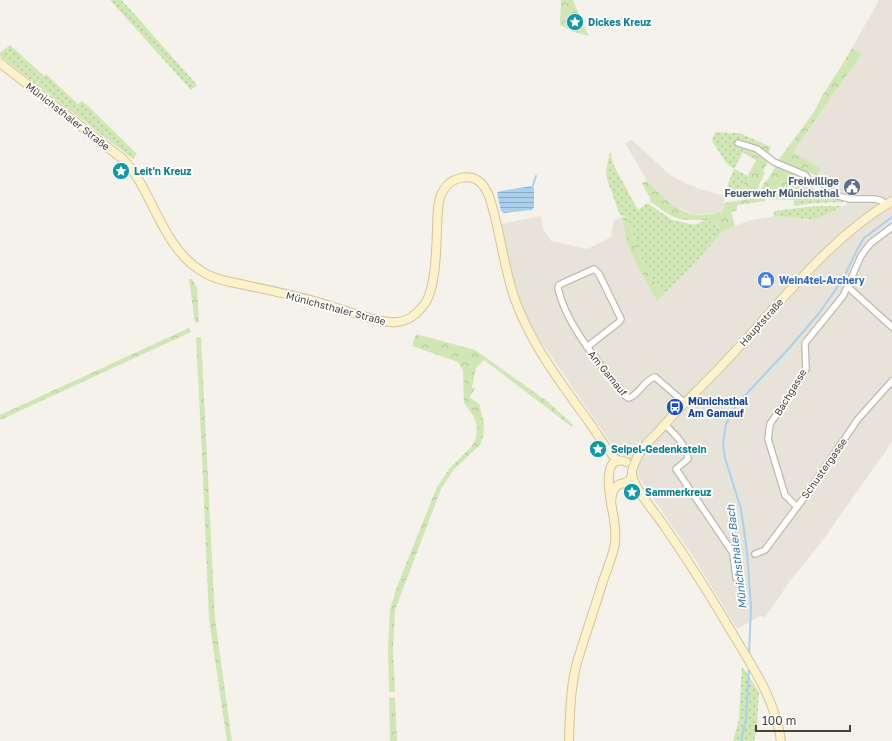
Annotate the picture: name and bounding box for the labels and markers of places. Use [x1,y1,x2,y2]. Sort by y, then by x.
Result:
place icon: Dickes Kreuz [565,12,585,32]
place label: Dickes Kreuz [588,16,651,28]
place icon: Leit'n Kreuz [111,161,131,181]
place label: Leit'n Kreuz [134,165,191,177]
place label: Freiwillige Feuerwehr Münichsthal [725,175,840,199]
public building icon: Freiwillige Feuerwehr Münichsthal [842,177,862,197]
shop icon: Wein4tel-Archery [756,270,776,290]
place label: Wein4tel-Archery [779,274,865,286]
place label: Münichsthal Am Gamauf [688,395,749,419]
bus stop icon: Münichsthal Am Gamauf [665,397,685,417]
place icon: Seipel-Gedenkstein [588,439,608,459]
place label: Seipel-Gedenkstein [611,443,707,455]
place icon: Sammerkreuz [622,482,642,502]
place label: Sammerkreuz [645,486,711,498]

